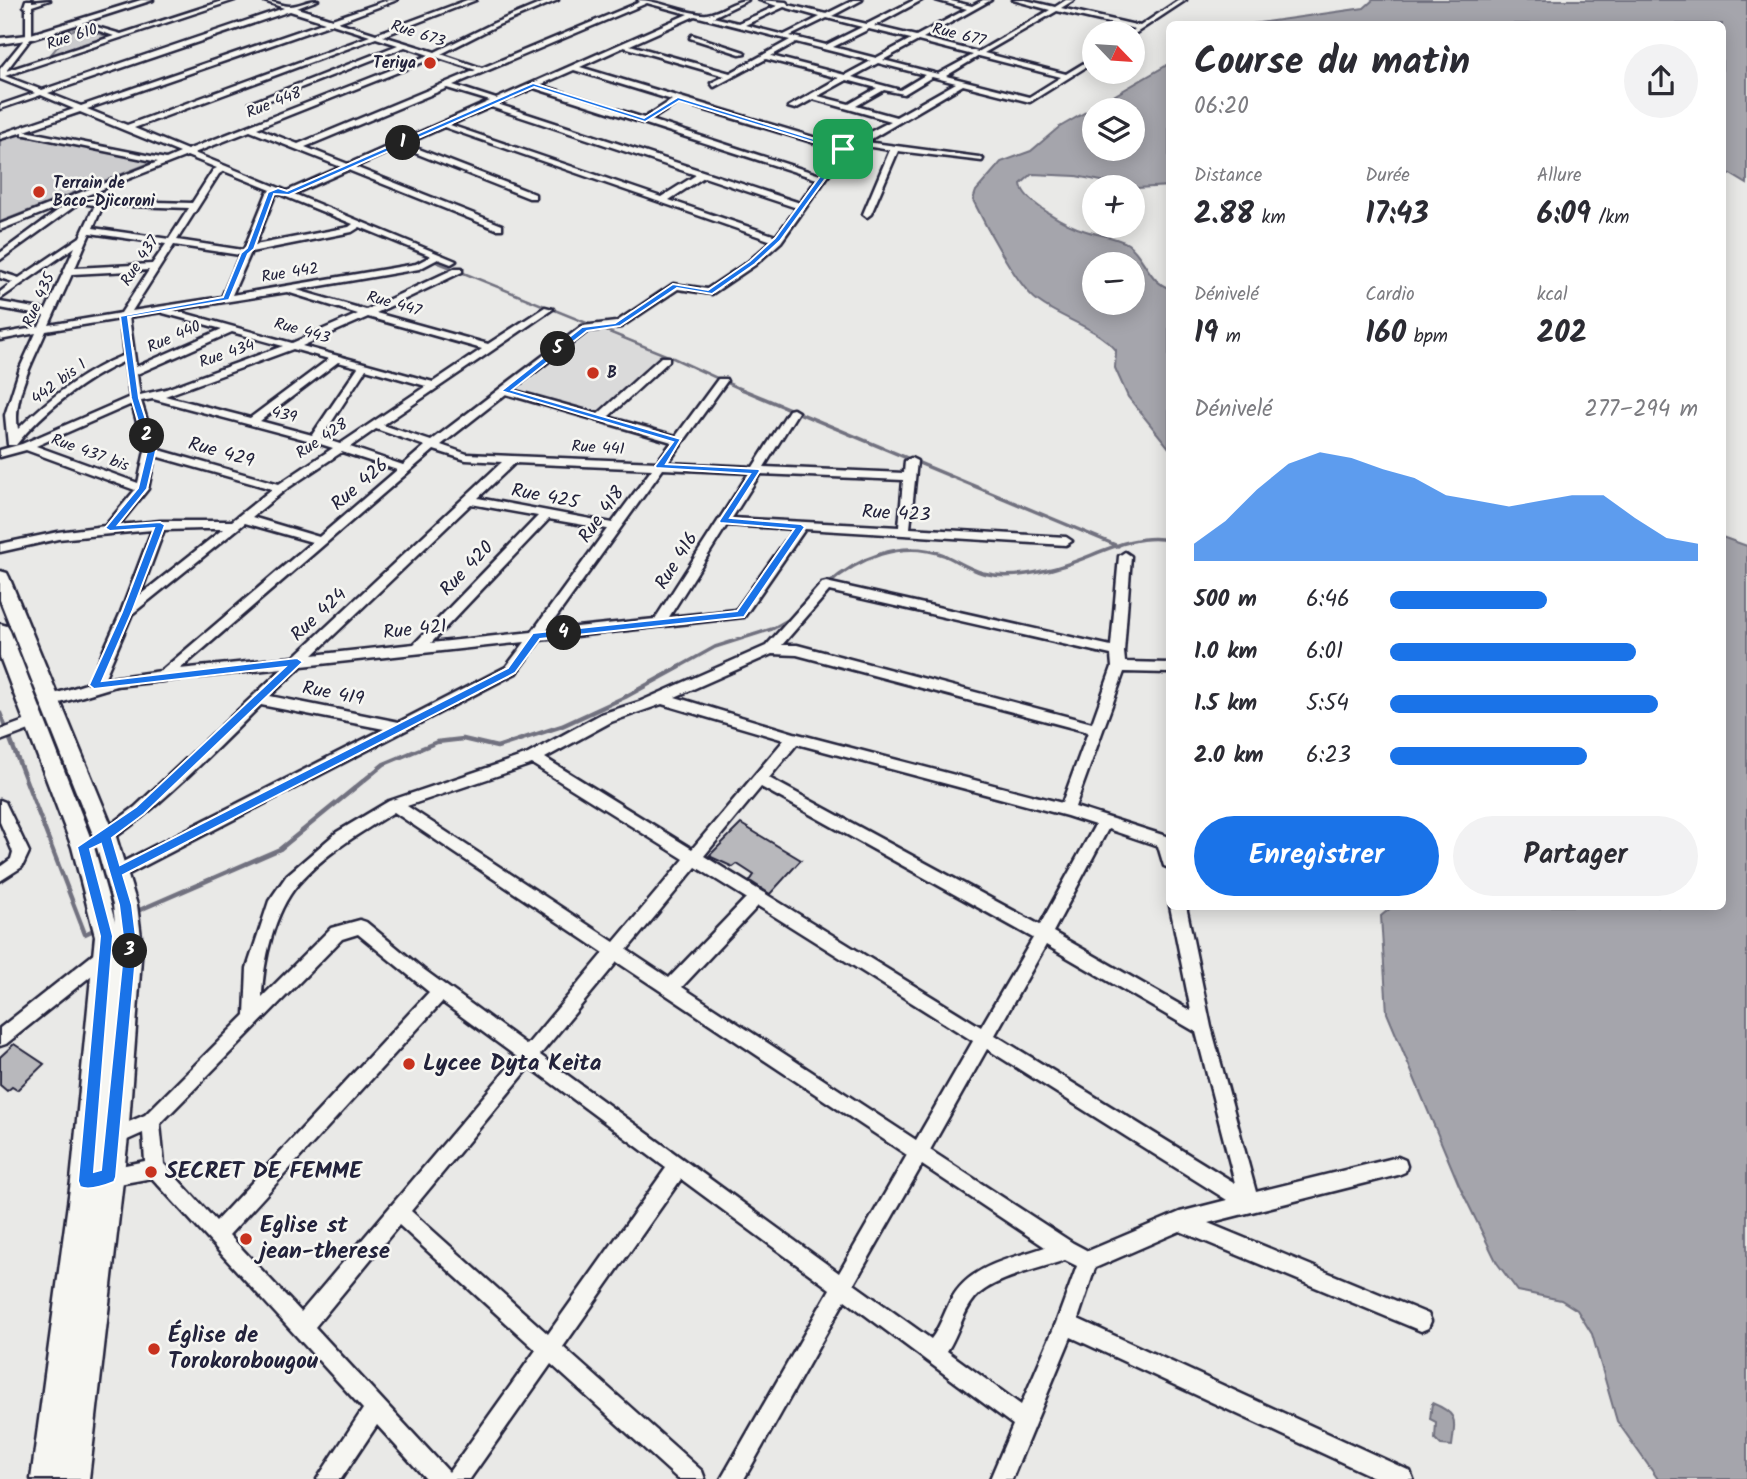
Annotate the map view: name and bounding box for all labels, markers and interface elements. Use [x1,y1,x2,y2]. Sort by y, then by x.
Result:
street label: Rue 673 [387,13,449,55]
street label: Rue 677 [930,16,989,54]
street label: Rue 610 [43,17,101,57]
north arrow [1082,21,1144,84]
map controls [1082,21,1145,315]
text: Course du matin [1194,33,1470,93]
button: share [1624,44,1698,118]
place label: Teriya [373,51,416,76]
marker: Teriya [422,55,438,71]
street label: Rue 448 [242,80,306,125]
text: 06:20 [1194,89,1249,125]
button: layers [1082,98,1145,161]
pin [813,119,873,179]
pin: 1 [386,125,420,160]
text: 1 [400,127,405,157]
icon: arrive [824,130,862,168]
text: Distance [1194,161,1262,191]
text: Durée [1365,161,1410,191]
text: Allure [1537,161,1582,191]
place label: Terrain de Baco-Djicoroni [53,171,156,214]
button: + [1082,175,1145,238]
marker: Terrain de Baco-Djicoroni [31,184,47,200]
text: 2.88 [1194,191,1254,239]
text: 17:43 [1365,191,1429,239]
text: 6:09 [1537,191,1591,239]
text: km [1254,203,1286,233]
text: /km [1591,203,1629,233]
street label: Rue 437 [114,230,166,291]
button: − [1082,252,1145,315]
street label: Rue 442 [260,256,320,290]
street label: Rue 435 [16,268,63,331]
text: Dénivelé [1194,280,1259,310]
text: Cardio [1365,280,1415,310]
text: kcal [1537,280,1568,310]
street label: Rue 447 [364,284,425,324]
text: 19 [1194,310,1218,358]
text: 160 [1365,310,1406,358]
text: 202 [1537,310,1587,358]
street label: Rue 443 [271,311,333,351]
street label: Rue 440 [143,314,205,360]
text: m [1218,322,1241,352]
text: bpm [1406,322,1448,352]
pin: 5 [540,332,576,366]
street label: Rue 434 [196,333,258,375]
text: 5 [553,333,562,363]
street label: 442 bis 1 [26,353,92,411]
place label: B [607,361,617,386]
marker: B [585,365,601,381]
text: Dénivelé [1194,392,1272,428]
text: 277–294 m [1585,392,1698,428]
street label: 439 [268,400,300,430]
street label: Rue 428 [291,412,354,466]
pin: 2 [130,418,164,453]
text: 2 [141,420,152,450]
street label: Rue 437 bis [47,427,133,479]
street label: Rue 429 [185,429,257,477]
street label: Rue 441 [571,434,625,462]
street label: Rue 426 [324,451,396,519]
street label: Rue 425 [509,476,583,519]
street label: Rue 418 [571,480,633,550]
street label: Rue 423 [861,497,931,531]
street label: Rue 416 [647,526,707,596]
street label: Rue 420 [433,534,501,604]
street label: Rue 424 [284,581,354,649]
text: 500 m [1194,582,1257,618]
text: 6:46 [1306,582,1350,618]
street label: Rue 421 [382,612,448,648]
pin: 4 [546,616,582,650]
text: 4 [558,617,569,647]
text: 1.0 km [1194,634,1257,670]
text: 6:01 [1306,634,1343,670]
street label: Rue 419 [300,673,366,715]
text: 1.5 km [1194,686,1257,722]
text: 5:54 [1306,686,1349,722]
text: 2.0 km [1194,738,1264,774]
text: 6:23 [1306,738,1351,774]
button: Enregistrer [1194,816,1439,896]
button: Partager [1453,816,1698,896]
pin: 3 [113,934,148,968]
text: 3 [124,935,135,965]
place label: Lycee Dyta Keita [423,1046,602,1082]
marker: Lycee Dyta Keita [401,1056,417,1072]
place label: SECRET DE FEMME [165,1154,363,1190]
marker: SECRET DE FEMME [143,1164,159,1180]
place label: Eglise st jean-therese [254,1208,390,1270]
marker: Eglise st jean-therese [238,1231,254,1247]
place label: Église de Torokorobougou [168,1318,319,1380]
marker: Église de Torokorobougou [146,1341,162,1357]

